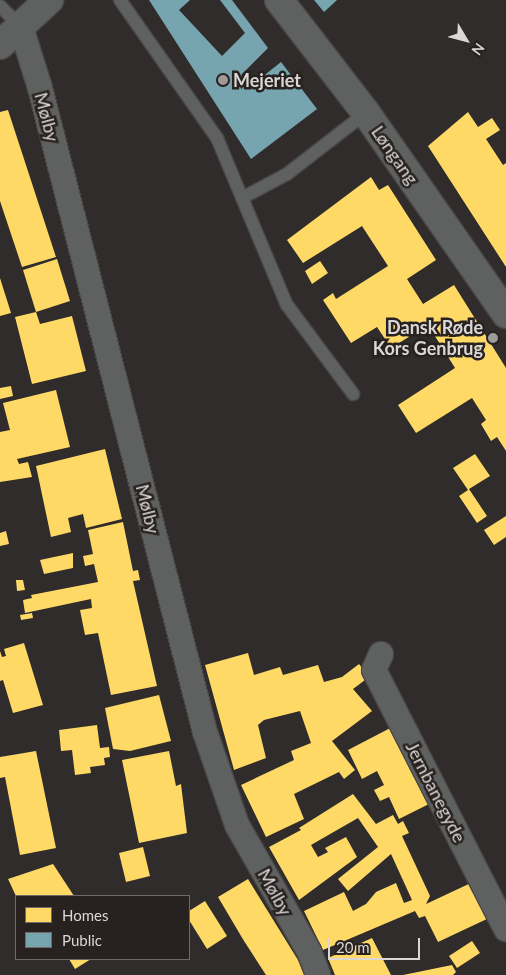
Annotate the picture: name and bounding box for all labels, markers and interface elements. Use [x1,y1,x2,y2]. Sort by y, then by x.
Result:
north arrow [441,15,491,65]
text: N [468,40,488,59]
place label: Mejeriet [233,69,301,91]
marker: Mejeriet [217,74,229,86]
street label: Mølby [30,90,64,144]
street label: Løngang [367,122,423,188]
place label: Dansk Røde Kors Genbrug [373,317,483,359]
marker: Dansk Røde Kors Genbrug [487,332,499,344]
street label: Mølby [131,482,165,536]
street label: Jernbanegyde [401,738,471,846]
street label: Mølby [253,865,297,919]
legend [15,895,190,960]
text: Homes [62,906,108,924]
scale bar [331,928,424,960]
text: Public [62,931,102,949]
text: 20 m [336,938,370,956]

